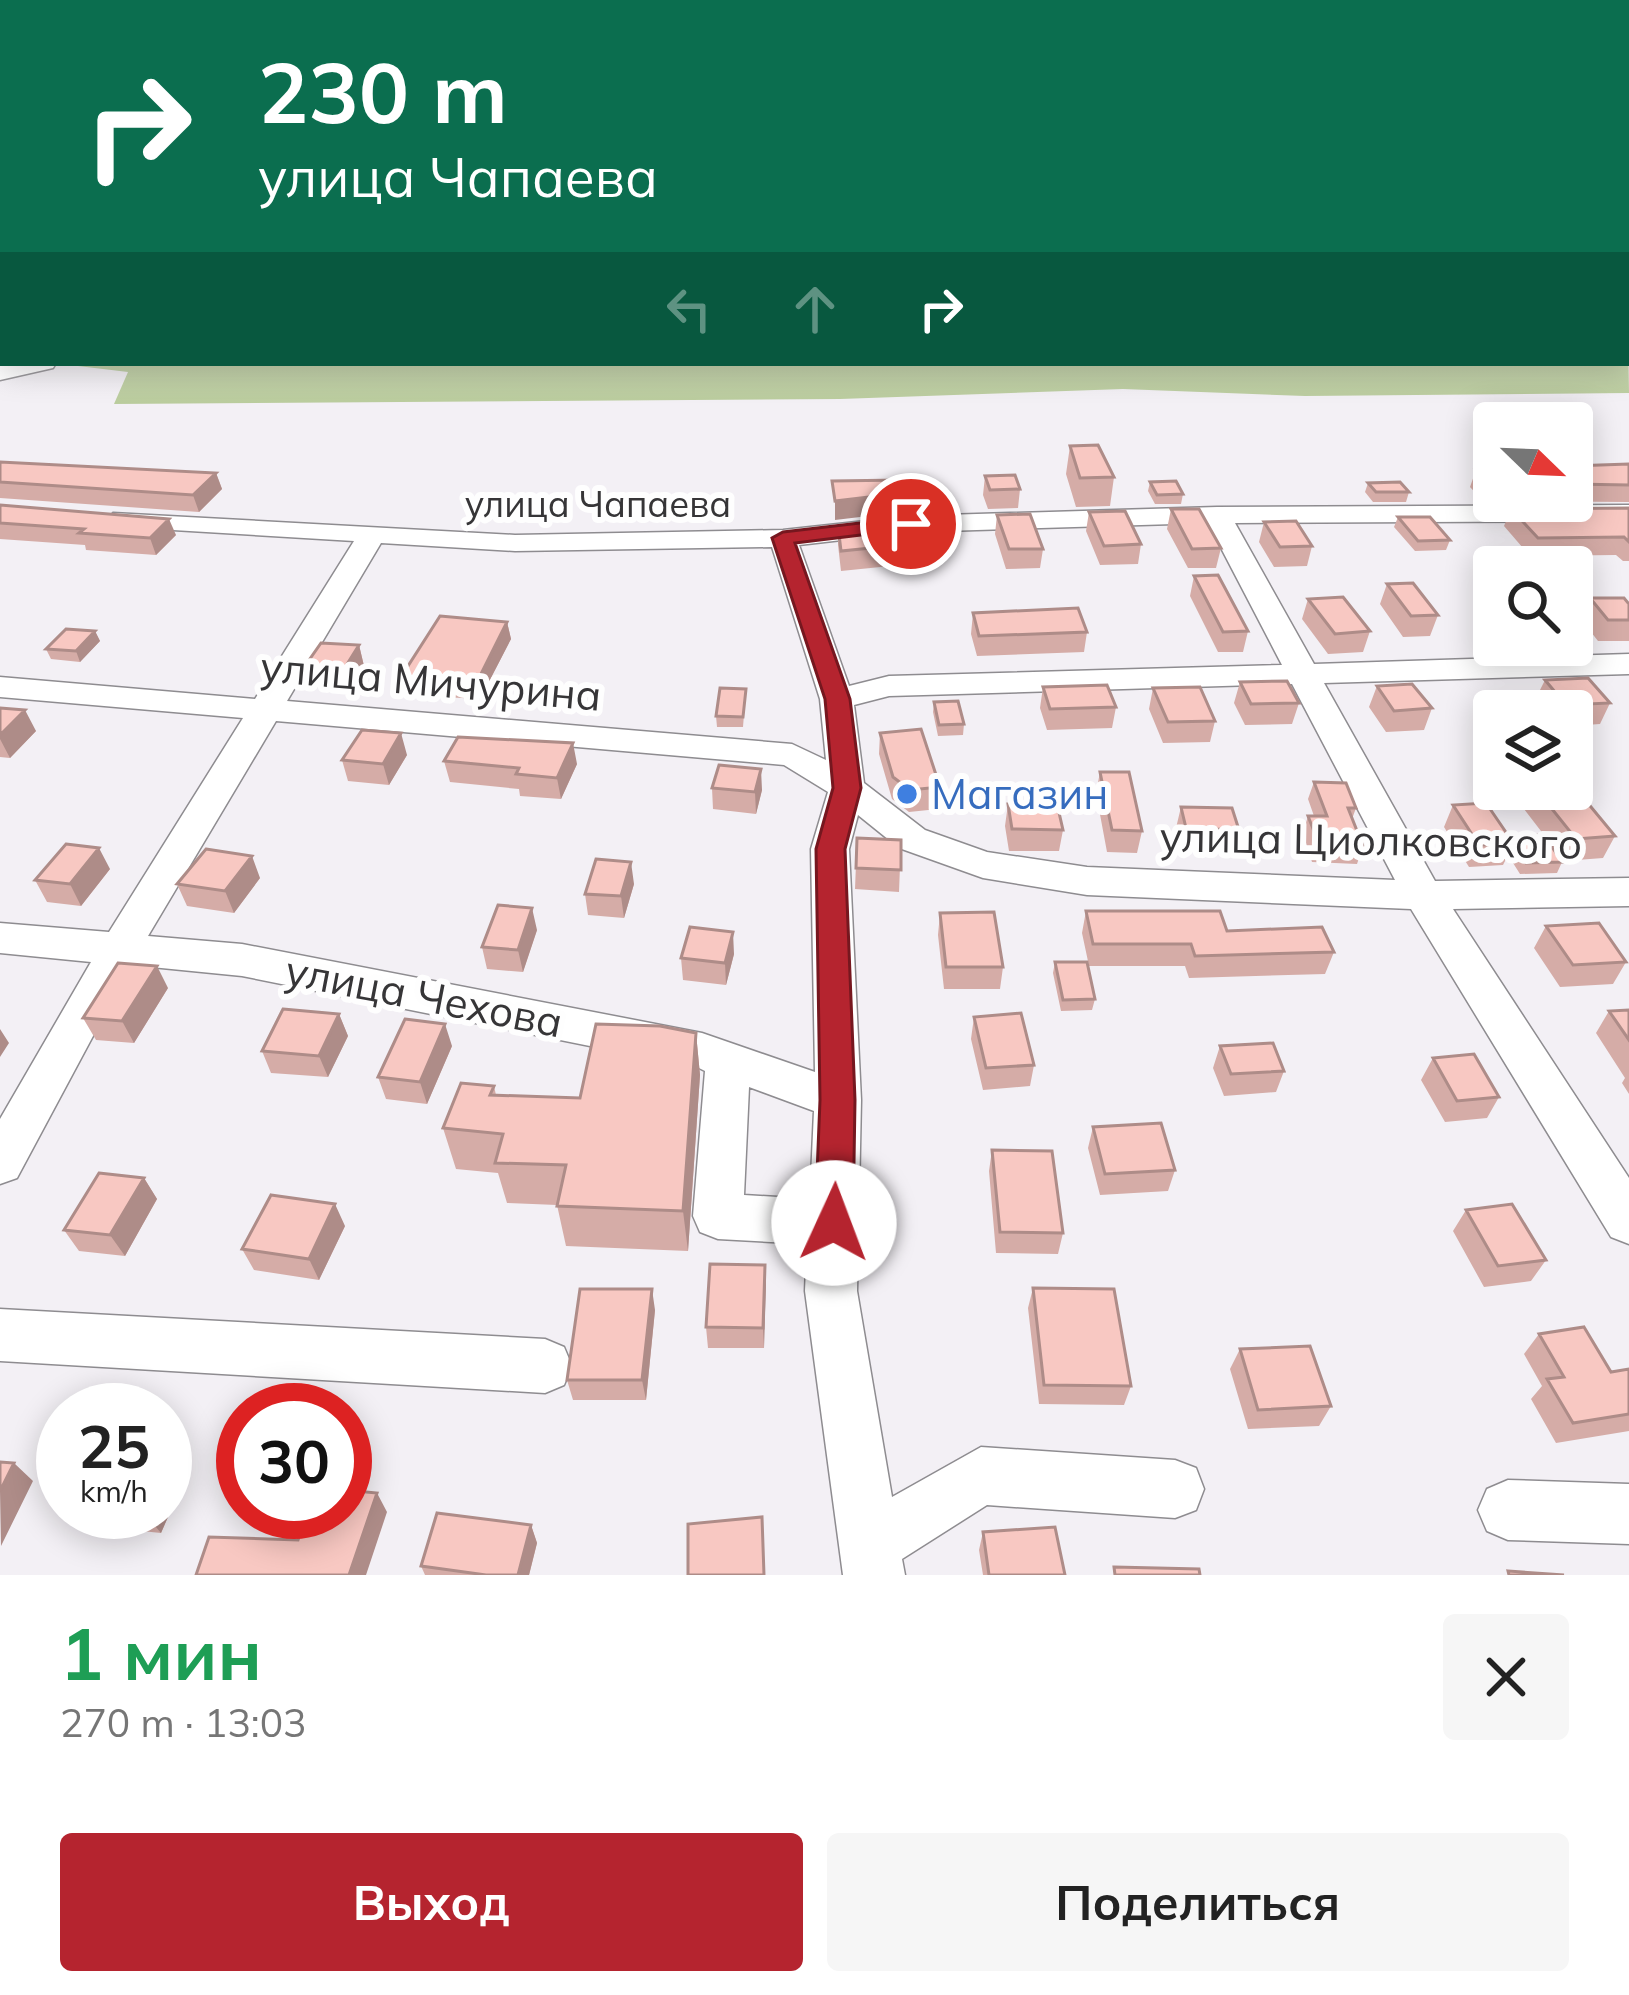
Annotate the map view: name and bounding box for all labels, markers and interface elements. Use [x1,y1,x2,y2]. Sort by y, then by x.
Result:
text: 230 m [258,39,508,144]
icon: right [60,48,216,204]
text: улица Чапаева [258,143,658,211]
icon: left [656,276,722,342]
icon: ahead [782,276,848,342]
icon: right [908,276,974,342]
north arrow [1473,402,1593,522]
map controls [1473,402,1593,810]
pin [860,473,962,575]
street label: улица Чапаева [465,481,731,526]
icon: arrive [878,491,944,557]
button: search [1473,546,1593,666]
street label: улица Мичурина [258,639,604,722]
button: layers [1473,690,1593,810]
place label: Магазин [931,767,1108,820]
marker: Магазин [894,781,920,807]
street label: улица Циолковского [1159,809,1583,870]
street label: улица Чехова [281,943,567,1048]
position arrow [771,1160,897,1286]
speed limit sign: 30 [216,1383,372,1539]
text: 25 [78,1408,150,1483]
text: km/h [80,1472,148,1510]
text: 1 мин [60,1608,262,1698]
button: close [1443,1614,1569,1740]
text: 270 m · 13:03 [60,1698,306,1747]
button: Выход [60,1833,803,1971]
button: Поделиться [827,1833,1569,1971]

